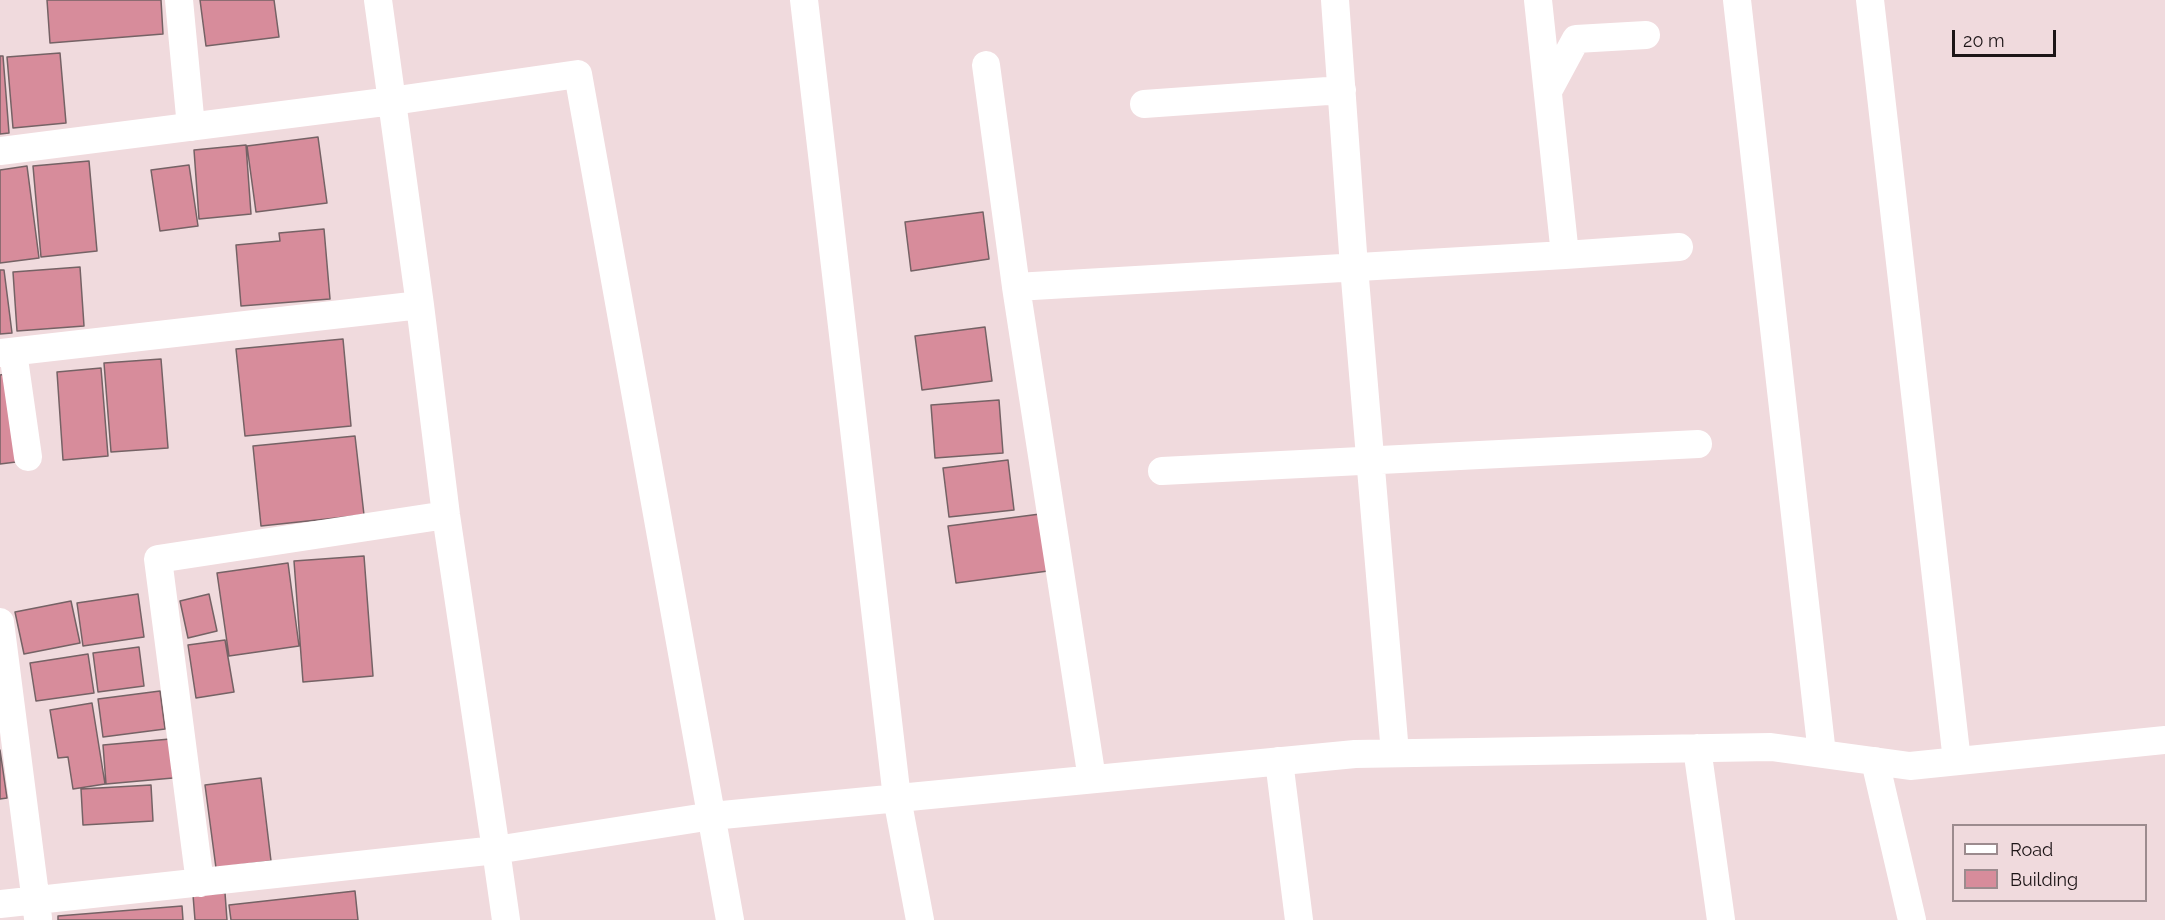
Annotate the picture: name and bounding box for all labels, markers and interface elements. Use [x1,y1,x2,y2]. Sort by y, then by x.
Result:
scale bar [1955,18,2058,56]
text: 20 m [1963,30,2005,51]
legend [1952,824,2147,902]
text: Road [2010,839,2053,860]
text: Building [2010,869,2078,890]

